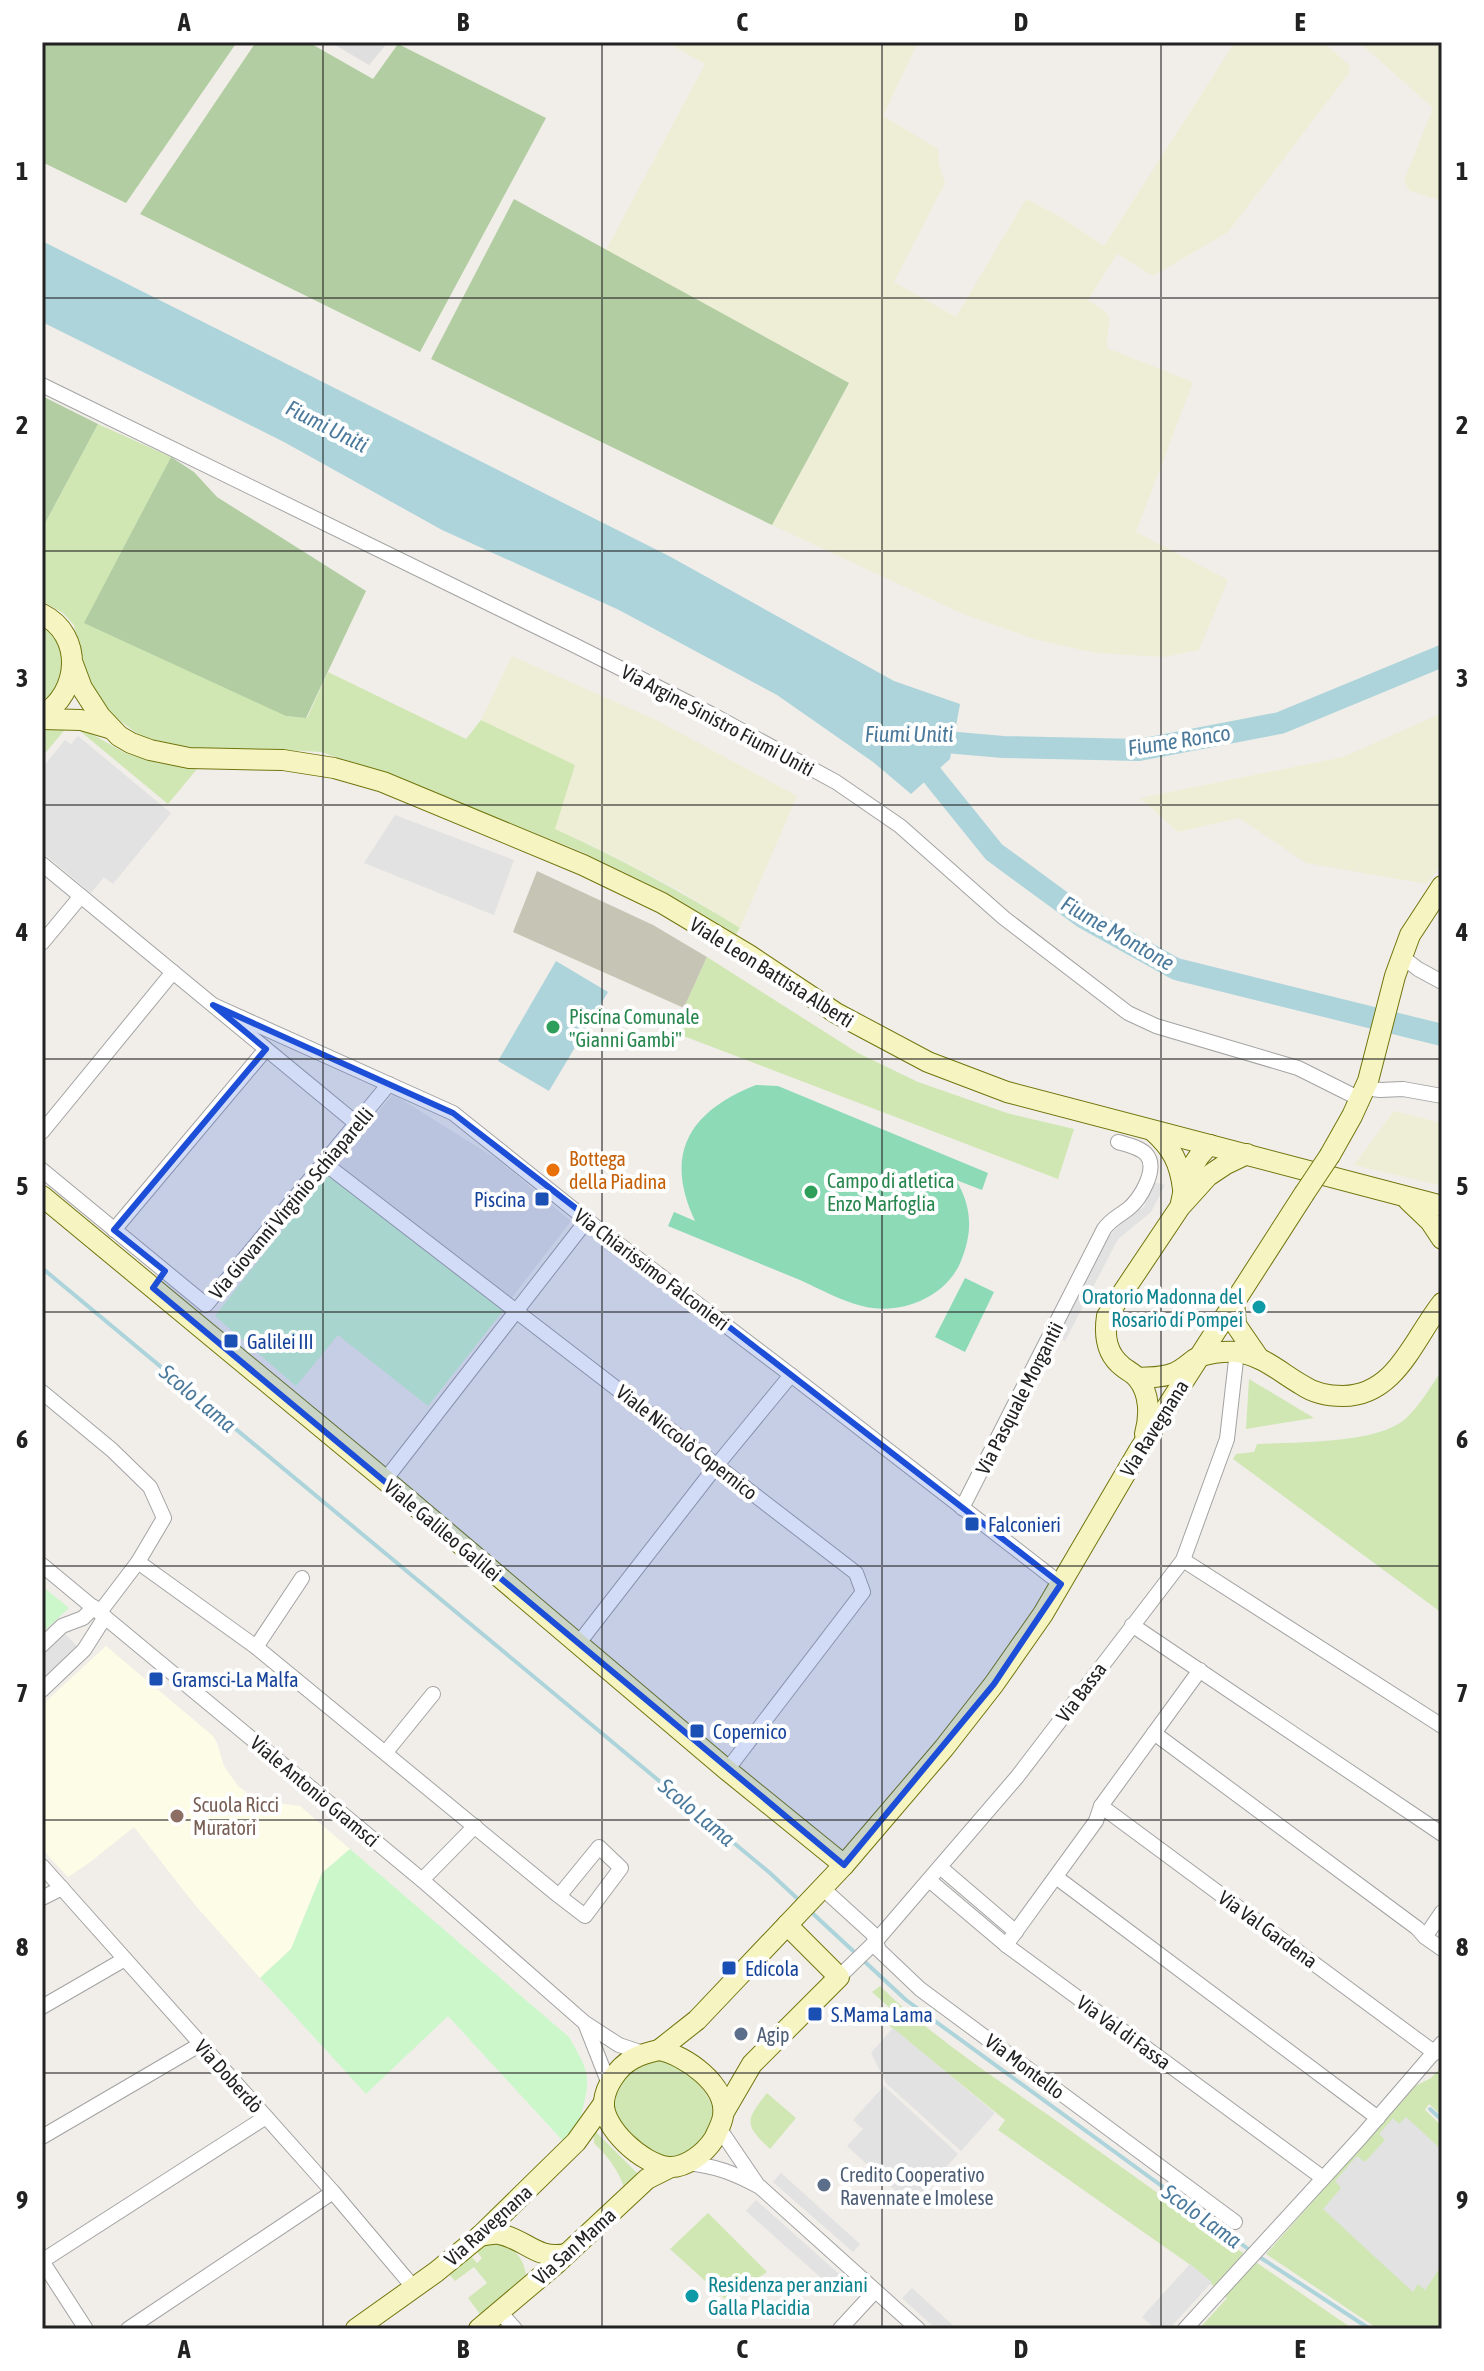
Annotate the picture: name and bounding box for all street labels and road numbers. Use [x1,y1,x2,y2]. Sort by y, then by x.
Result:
street label: Via Argine Sinistro Fiumi Uniti [618,659,818,781]
street label: Viale Leon Battista Alberti [686,912,858,1032]
street label: Via Giovanni Virginio Schiaparelli [204,1103,378,1303]
street label: Via Chiarissimo Falconieri [570,1203,734,1335]
street label: Via Pasquale Morgantii [971,1318,1067,1478]
street label: Via Ravegnana [1115,1375,1193,1481]
street label: Viale Niccolò Copernico [612,1380,762,1504]
street label: Viale Galileo Galilei [380,1475,506,1585]
street label: Via Bassa [1051,1658,1111,1726]
street label: Viale Antonio Gramsci [246,1731,384,1851]
street label: Via Val Gardena [1214,1886,1322,1972]
street label: Via Val di Fassa [1073,1990,1175,2074]
street label: Via Montello [981,2029,1069,2103]
street label: Via Doberdò [190,2035,268,2117]
street label: Via Ravegnana [440,2180,536,2270]
street label: Via San Mama [528,2203,620,2289]

